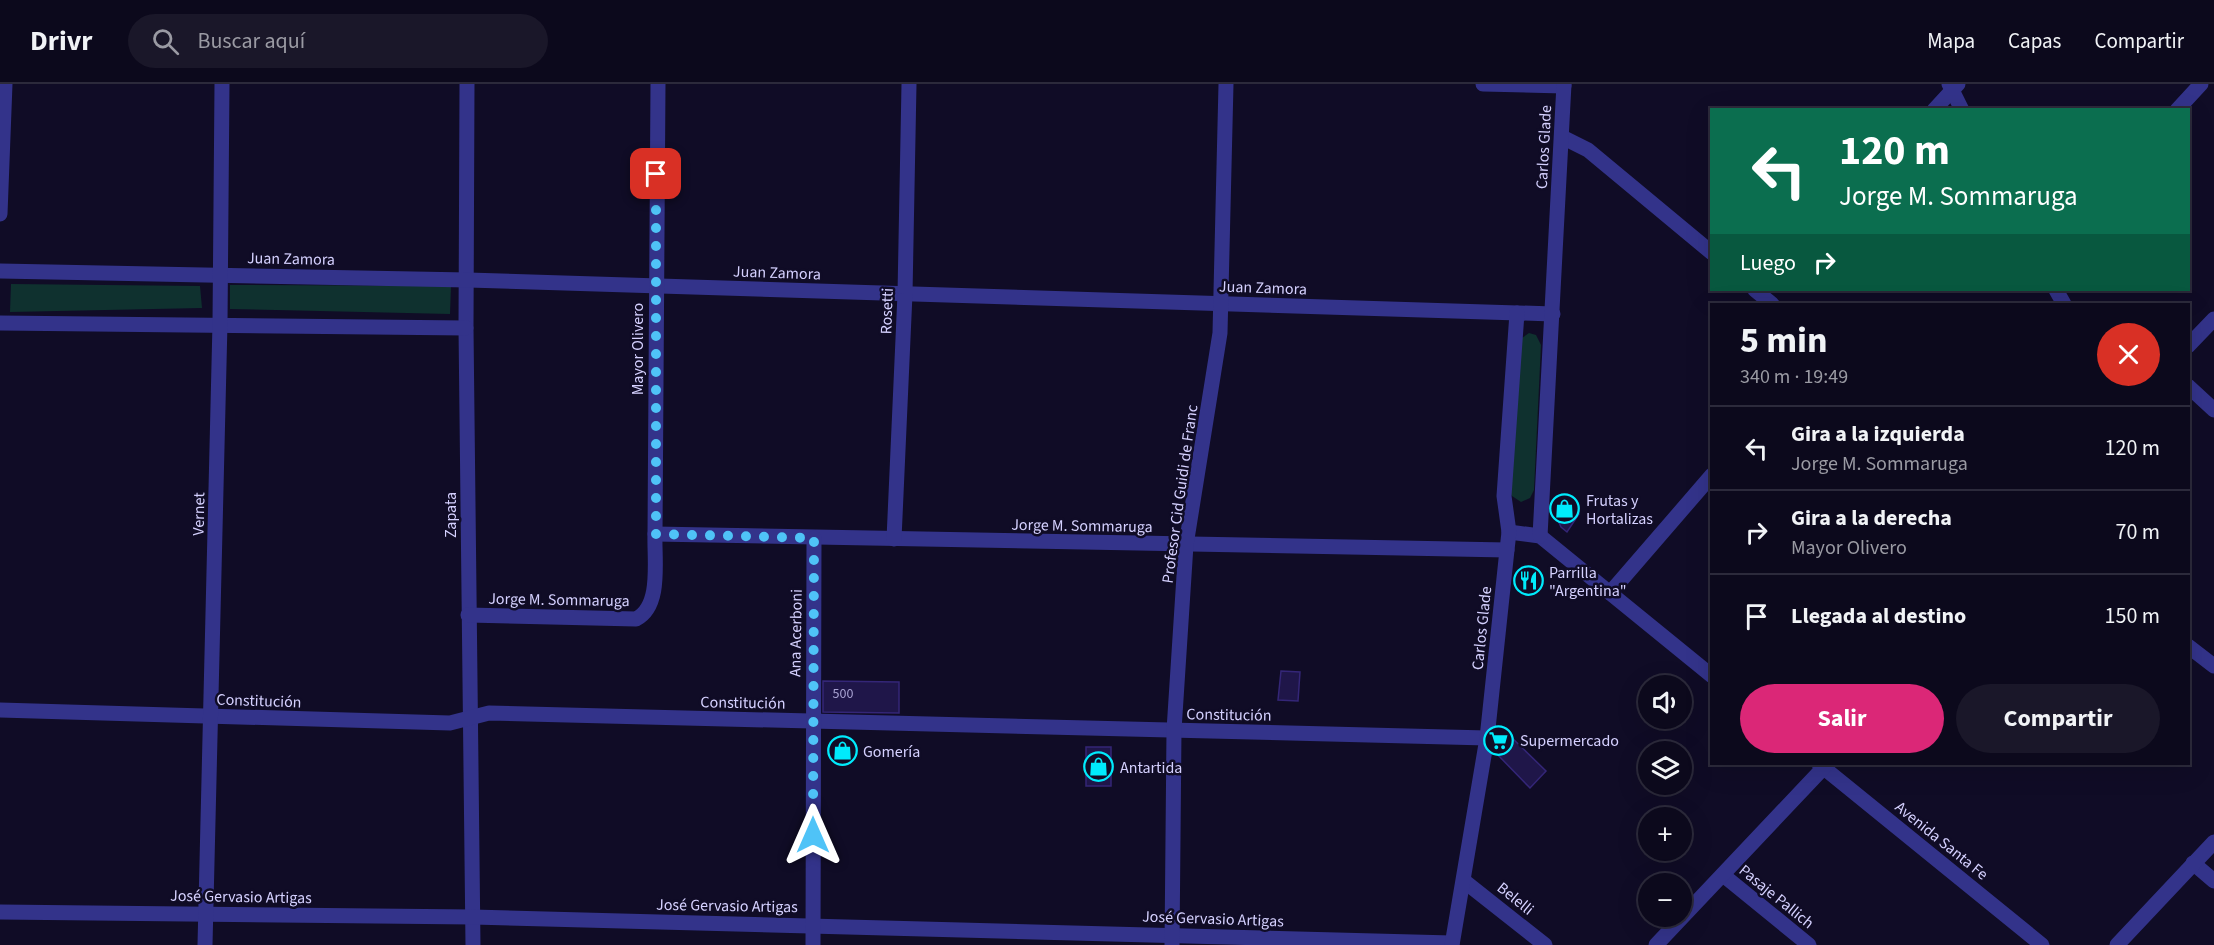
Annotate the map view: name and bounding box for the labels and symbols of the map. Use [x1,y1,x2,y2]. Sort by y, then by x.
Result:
street label: Carlos Glade [1531,104,1557,190]
pin [630,148,681,199]
street label: Juan Zamora [247,247,335,271]
street label: Juan Zamora [733,260,821,286]
street label: Juan Zamora [1219,275,1307,301]
street label: Rosetti [875,287,899,335]
street label: Mayor Olivero [627,303,649,395]
street label: Profesor Cid Guidi de Franc [1157,403,1203,585]
place label: Frutas y Hortalizas [1586,490,1653,530]
street label: Vernet [188,492,210,536]
street label: Zapata [440,492,462,538]
shop icon: Frutas y Hortalizas [1549,493,1581,525]
street label: Jorge M. Sommaruga [1011,514,1153,538]
place label: Parrilla "Argentina" [1549,562,1627,602]
restaurant icon: Parrilla "Argentina" [1512,565,1544,597]
street label: Carlos Glade [1467,585,1497,671]
street label: Jorge M. Sommaruga [488,588,630,612]
street label: Ana Acerboni [784,589,808,677]
house number: 500 [833,684,853,704]
street label: Constitución [216,689,302,713]
street label: Constitución [700,691,786,715]
street label: Constitución [1186,703,1272,727]
supermarket icon: Supermercado [1483,724,1515,756]
place label: Supermercado [1520,730,1619,752]
shop icon: Gomería [826,735,858,767]
place label: Gomería [863,741,920,763]
shop icon: Antartida [1083,751,1115,783]
place label: Antartida [1120,757,1182,779]
street label: Avenida Santa Fe [1890,796,1993,885]
position arrow [781,803,845,867]
street label: Pasaje Pallich [1734,860,1819,934]
street label: Belelli [1492,877,1538,920]
street label: José Gervasio Artigas [170,885,312,909]
street label: José Gervasio Artigas [656,894,798,918]
street label: José Gervasio Artigas [1142,906,1284,932]

